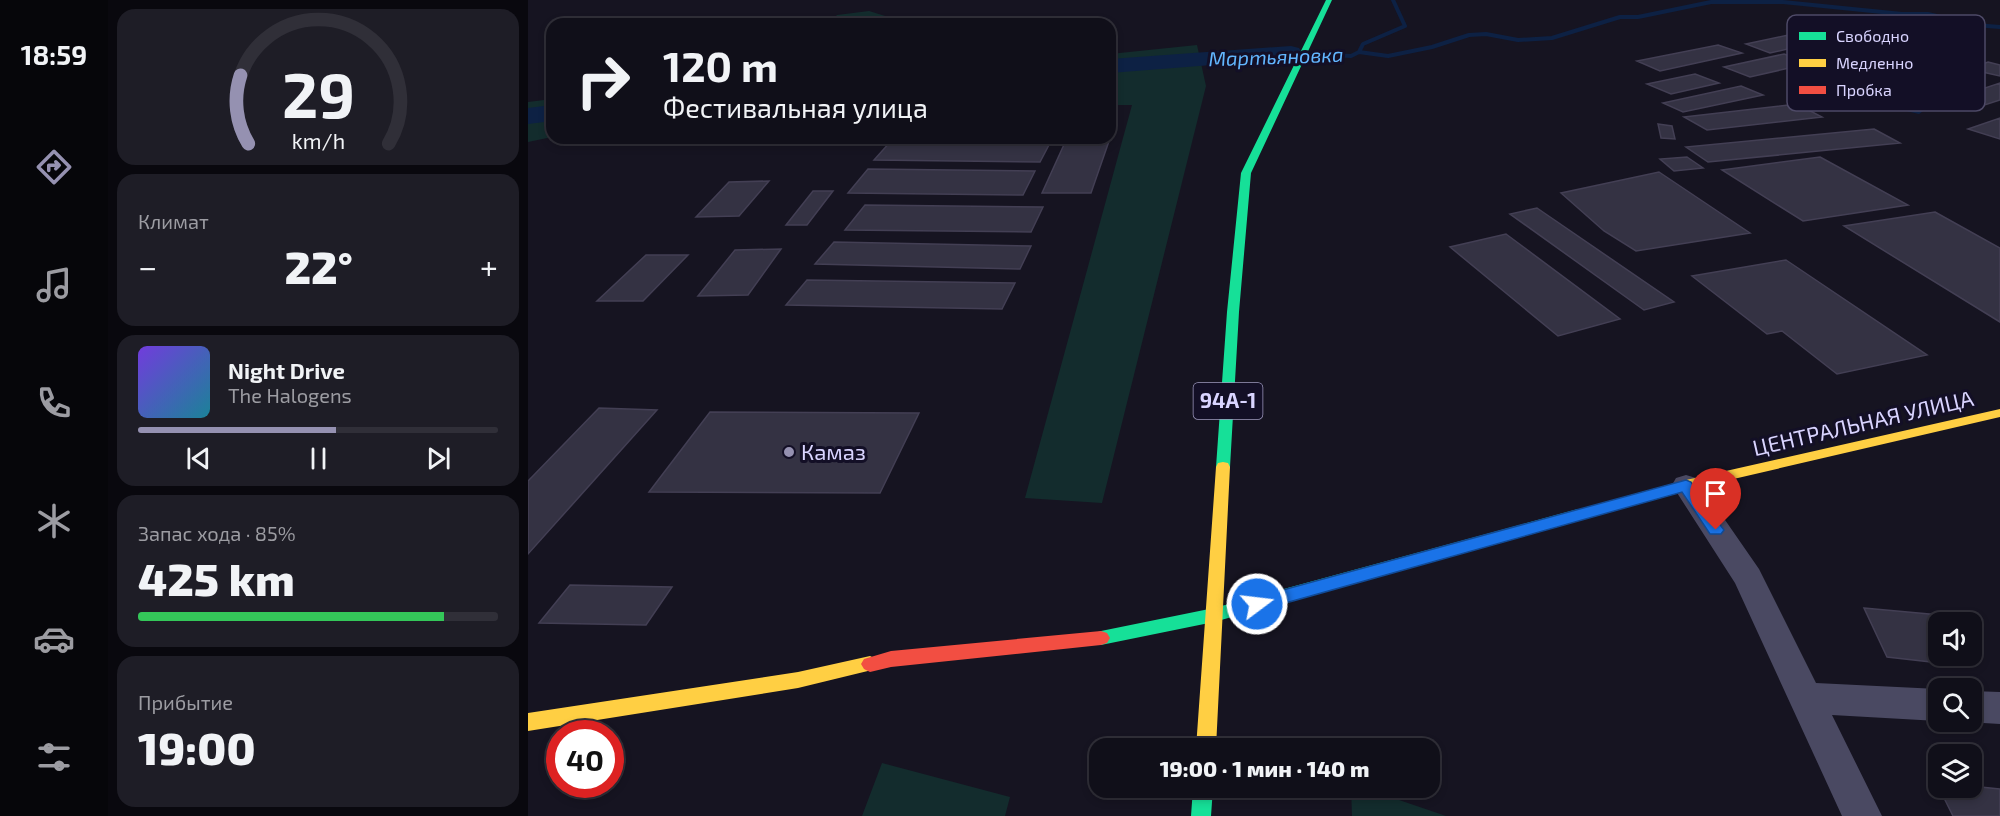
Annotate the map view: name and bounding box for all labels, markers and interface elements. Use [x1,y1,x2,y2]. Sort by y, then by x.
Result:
legend [1787,15,1985,111]
text: Свободно [1836,26,1909,45]
text: 18:59 [21,38,87,70]
text: 120 m [663,40,778,90]
icon: right [564,42,642,120]
water label: Мартьяновка [1208,42,1344,70]
text: Медленно [1836,53,1913,72]
text: 29 [281,56,355,131]
text: Пробка [1836,80,1892,99]
text: Фестивальная улица [663,91,928,123]
text: km/h [291,128,345,153]
icon: directions [33,146,75,188]
text: Климат [138,209,209,233]
text: 22° [284,239,353,293]
text: − [138,246,157,286]
text: + [480,246,498,286]
icon: music [33,264,75,306]
text: Night Drive [228,357,345,383]
icon: phone [33,382,75,424]
text: The Halogens [228,383,352,407]
road number: 94А-1 [1194,383,1262,419]
street label: ЦЕНТРАЛЬНАЯ УЛИЦА [1750,384,1976,460]
place label: Камаз [801,438,866,464]
icon: previous [182,442,215,475]
icon: pause [302,442,335,475]
icon: next [422,442,455,475]
marker: Камаз [782,445,796,459]
pin [1690,468,1741,530]
icon: arrive [1699,477,1732,510]
icon: climate [33,500,75,542]
text: Запас хода · 85% [138,521,296,545]
text: 425 km [138,551,295,605]
position arrow [1225,572,1289,636]
map controls [1928,612,1982,798]
button: sound [1928,612,1982,666]
icon: car [33,618,75,660]
button: search [1928,678,1982,732]
text: Прибытие [138,690,233,714]
text: 19:00 [138,720,256,774]
speed limit sign: 40 [546,720,624,798]
icon: filters [33,736,75,778]
button: layers [1928,744,1982,798]
text: 19:00 · 1 мин · 140 m [1160,755,1369,781]

